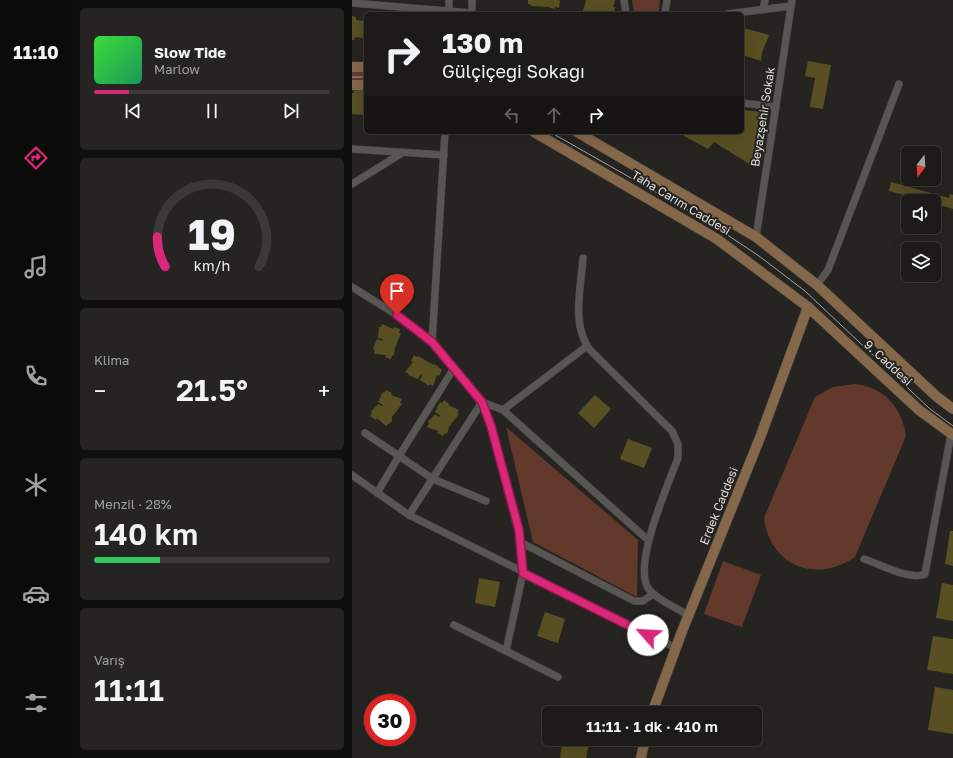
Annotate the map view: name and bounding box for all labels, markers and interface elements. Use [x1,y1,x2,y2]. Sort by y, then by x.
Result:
text: 130 m [442,26,523,59]
icon: right [376,28,428,80]
text: 11:10 [13,41,59,63]
text: Slow Tide [154,43,226,61]
text: Gülçiçeği Sokağı [442,60,585,82]
text: Marlow [154,61,200,77]
street label: Beyazşehir Sokak [747,66,778,168]
icon: previous [122,100,144,122]
icon: pause [201,100,223,122]
icon: next [280,100,302,122]
icon: left [501,104,523,126]
icon: ahead [543,104,565,126]
icon: right [585,104,607,126]
icon: directions [22,144,50,172]
north arrow [901,146,941,186]
map controls [901,146,941,282]
street label: Taha Carım Caddesi [629,167,734,238]
button: sound [901,194,941,234]
text: 19 [188,209,236,259]
button: layers [901,242,941,282]
icon: music [22,253,50,281]
text: km/h [194,257,230,274]
pin [380,274,414,315]
icon: arrive [386,280,408,302]
street label: 9. Caddesi [861,337,915,389]
text: Klima [94,352,129,368]
icon: phone [22,362,50,390]
text: 21.5° [176,372,248,408]
text: − [94,377,106,404]
text: + [318,377,330,404]
street label: Erdek Caddesi [696,465,741,547]
icon: climate [22,471,50,499]
text: Menzil · 28% [94,496,172,512]
text: 140 km [94,516,198,552]
icon: car [22,580,50,608]
position arrow [627,614,669,656]
text: Varış [94,652,125,668]
text: 11:11 [94,672,164,708]
icon: filters [22,689,50,717]
speed limit sign: 30 [364,694,416,746]
text: 11:11 · 1 dk · 410 m [586,717,718,735]

